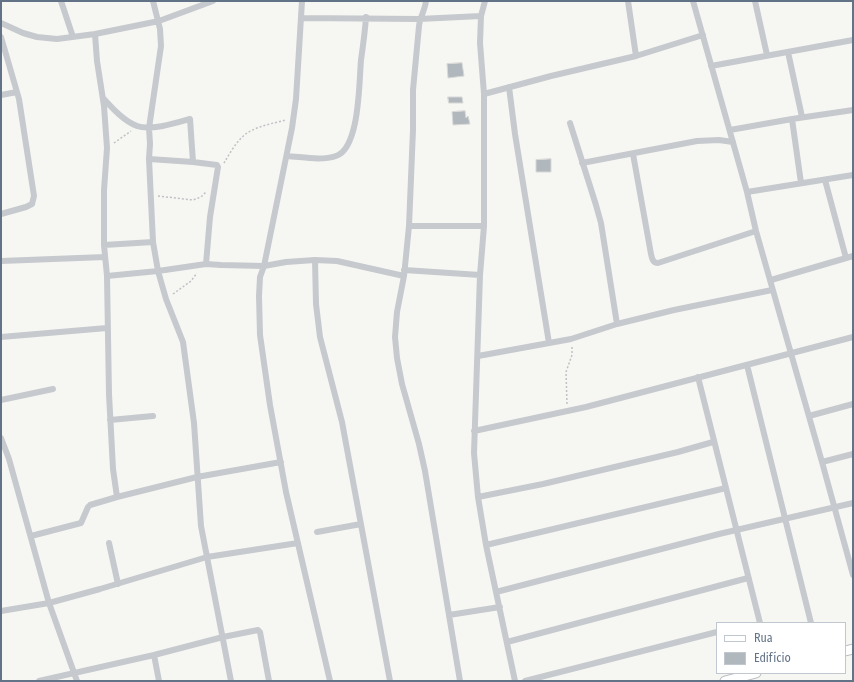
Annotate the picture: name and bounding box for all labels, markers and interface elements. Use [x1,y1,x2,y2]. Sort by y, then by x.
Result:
legend [716,622,846,674]
text: Rua [754,631,773,645]
text: Edifício [754,651,791,665]

